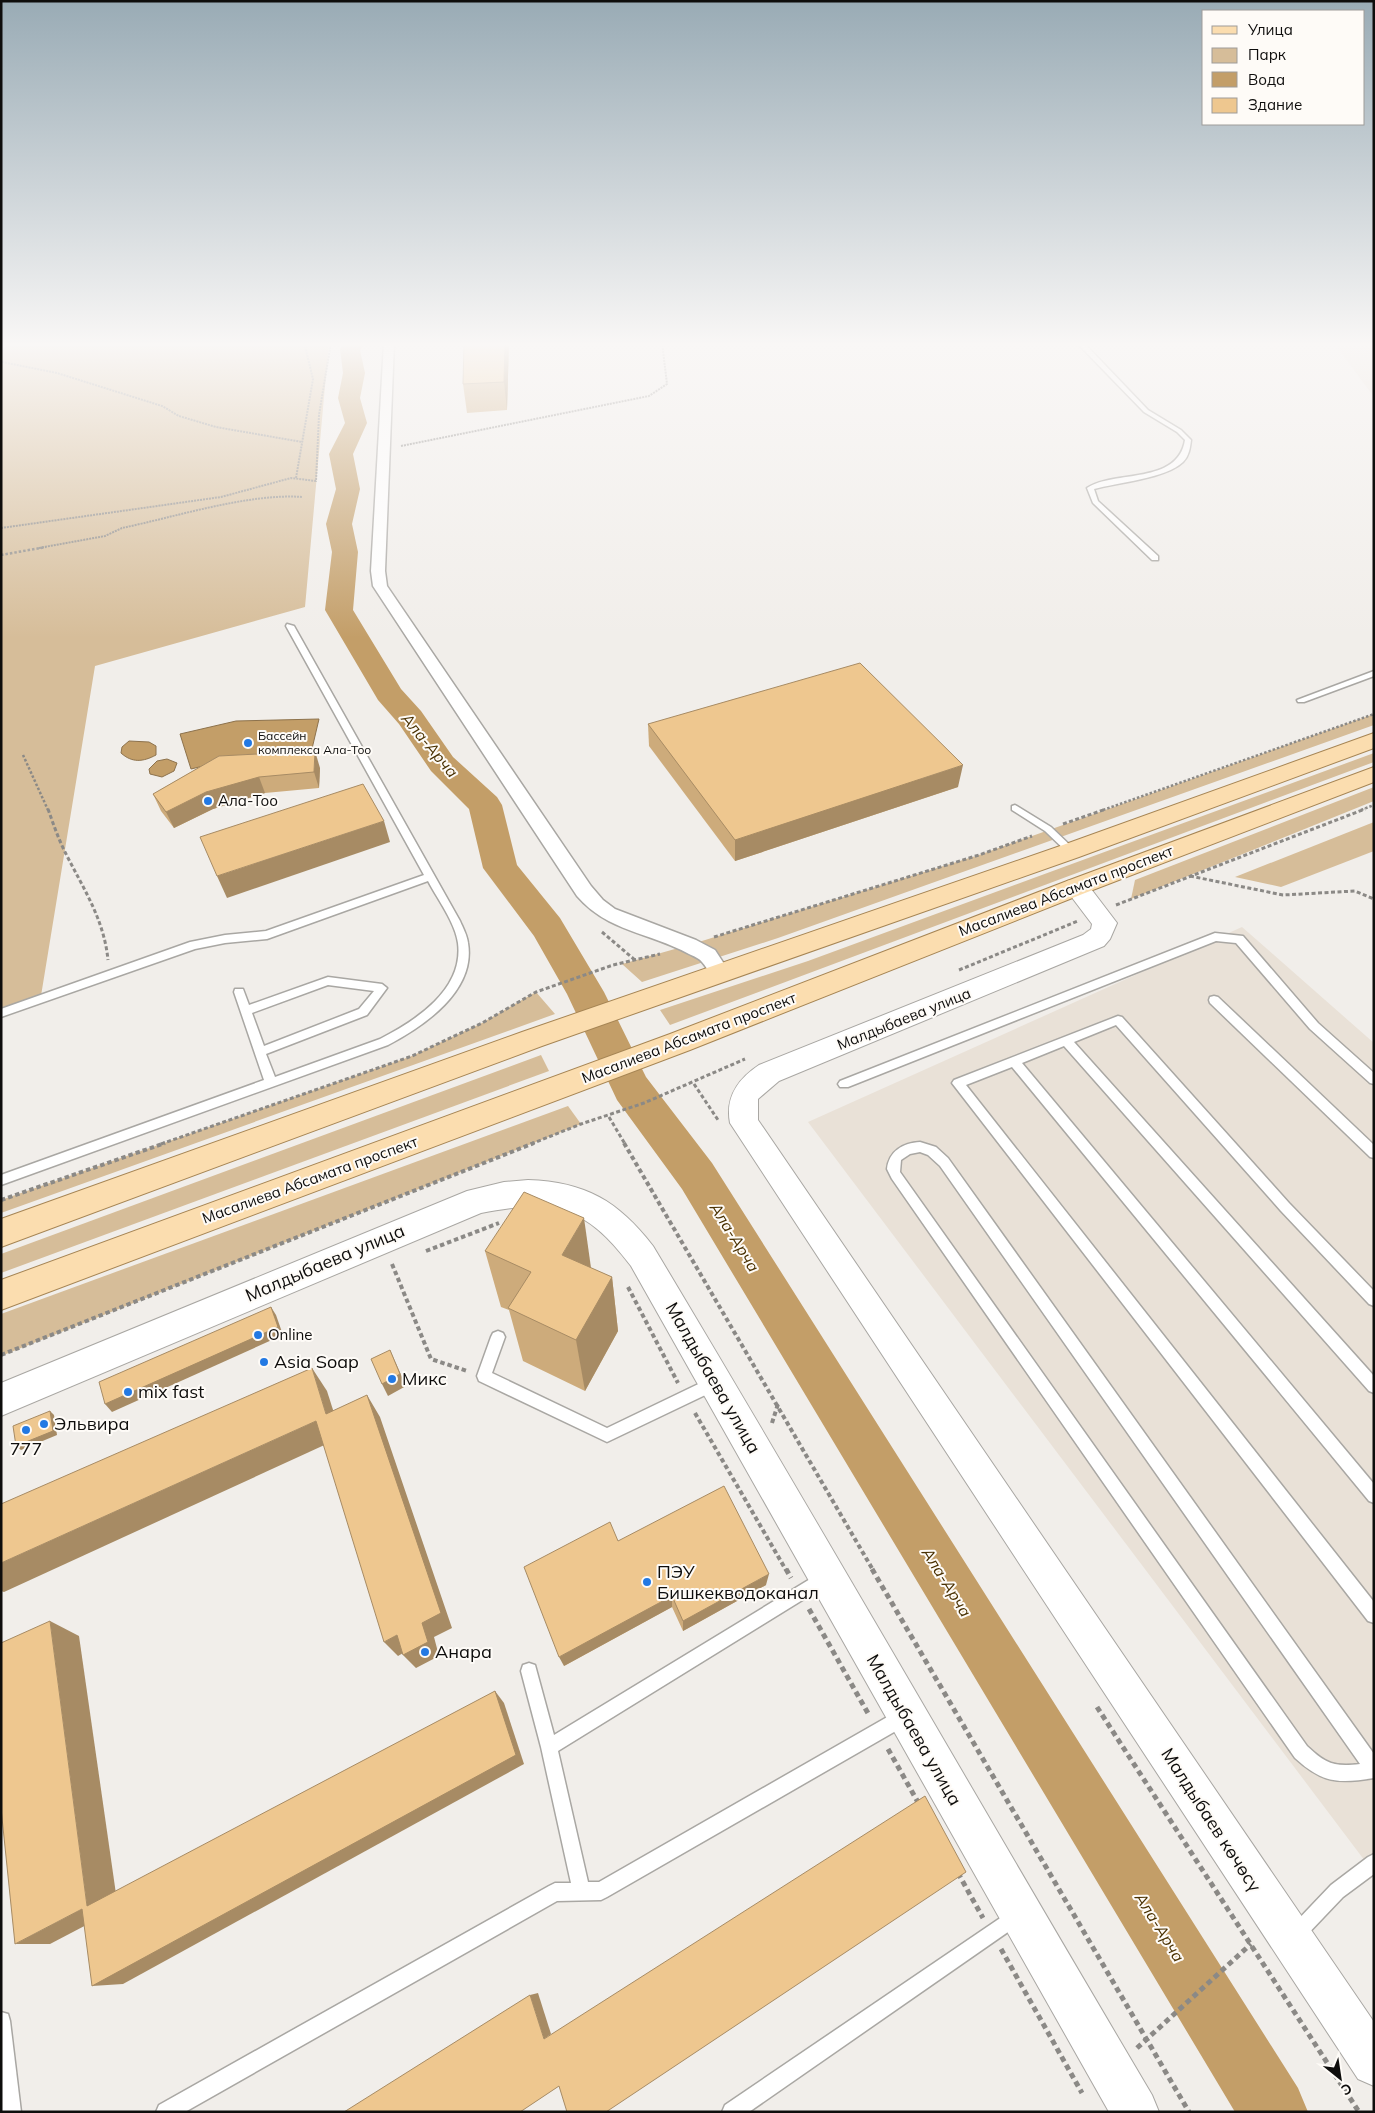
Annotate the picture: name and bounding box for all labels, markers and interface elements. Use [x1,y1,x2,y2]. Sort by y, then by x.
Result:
legend [1202,10,1365,125]
text: Улица [1247,20,1293,39]
text: Парк [1248,45,1287,64]
text: Вода [1248,70,1285,89]
text: Здание [1248,95,1302,114]
water label: Ала-Арча [397,708,463,781]
place label: Бассейн комплекса Ала-Тоо [258,728,371,757]
marker: Бассейн комплекса Ала-Тоо [242,737,254,749]
place label: Ала-Тоо [218,791,278,810]
marker: Ала-Тоо [202,795,214,807]
street label: Масалиева Абсамата проспект [956,841,1176,940]
street label: Малдыбаева улица [834,983,973,1054]
street label: Масалиева Абсамата проспект [579,988,799,1087]
street label: Масалиева Абсамата проспект [199,1132,420,1227]
water label: Ала-Арча [705,1198,764,1275]
street label: Малдыбаева улица [242,1219,408,1307]
street label: Малдыбаева улица [661,1298,766,1458]
place label: Online [268,1325,312,1344]
marker: Online [252,1329,264,1341]
place label: Asia Soap [274,1350,359,1373]
marker: Asia Soap [258,1356,270,1368]
place label: Микс [402,1367,447,1390]
marker: Микс [386,1373,398,1385]
place label: mix fast [138,1380,204,1403]
marker: mix fast [122,1386,134,1398]
place label: Эльвира [54,1412,129,1435]
marker: Эльвира [38,1418,50,1430]
marker: 777 [20,1424,32,1436]
place label: 777 [10,1437,42,1460]
water label: Ала-Арча [917,1543,976,1620]
place label: ПЭУ Бишкекводоканал [657,1560,819,1604]
marker: ПЭУ Бишкекводоканал [641,1576,653,1588]
place label: Анара [435,1640,492,1663]
marker: Анара [419,1646,431,1658]
street label: Малдыбаева улица [862,1650,967,1810]
street label: Малдыбаев көчөсү [1156,1743,1267,1896]
water label: Ала-Арча [1130,1888,1189,1965]
north arrow [1315,2053,1365,2103]
text: С [1338,2079,1355,2099]

